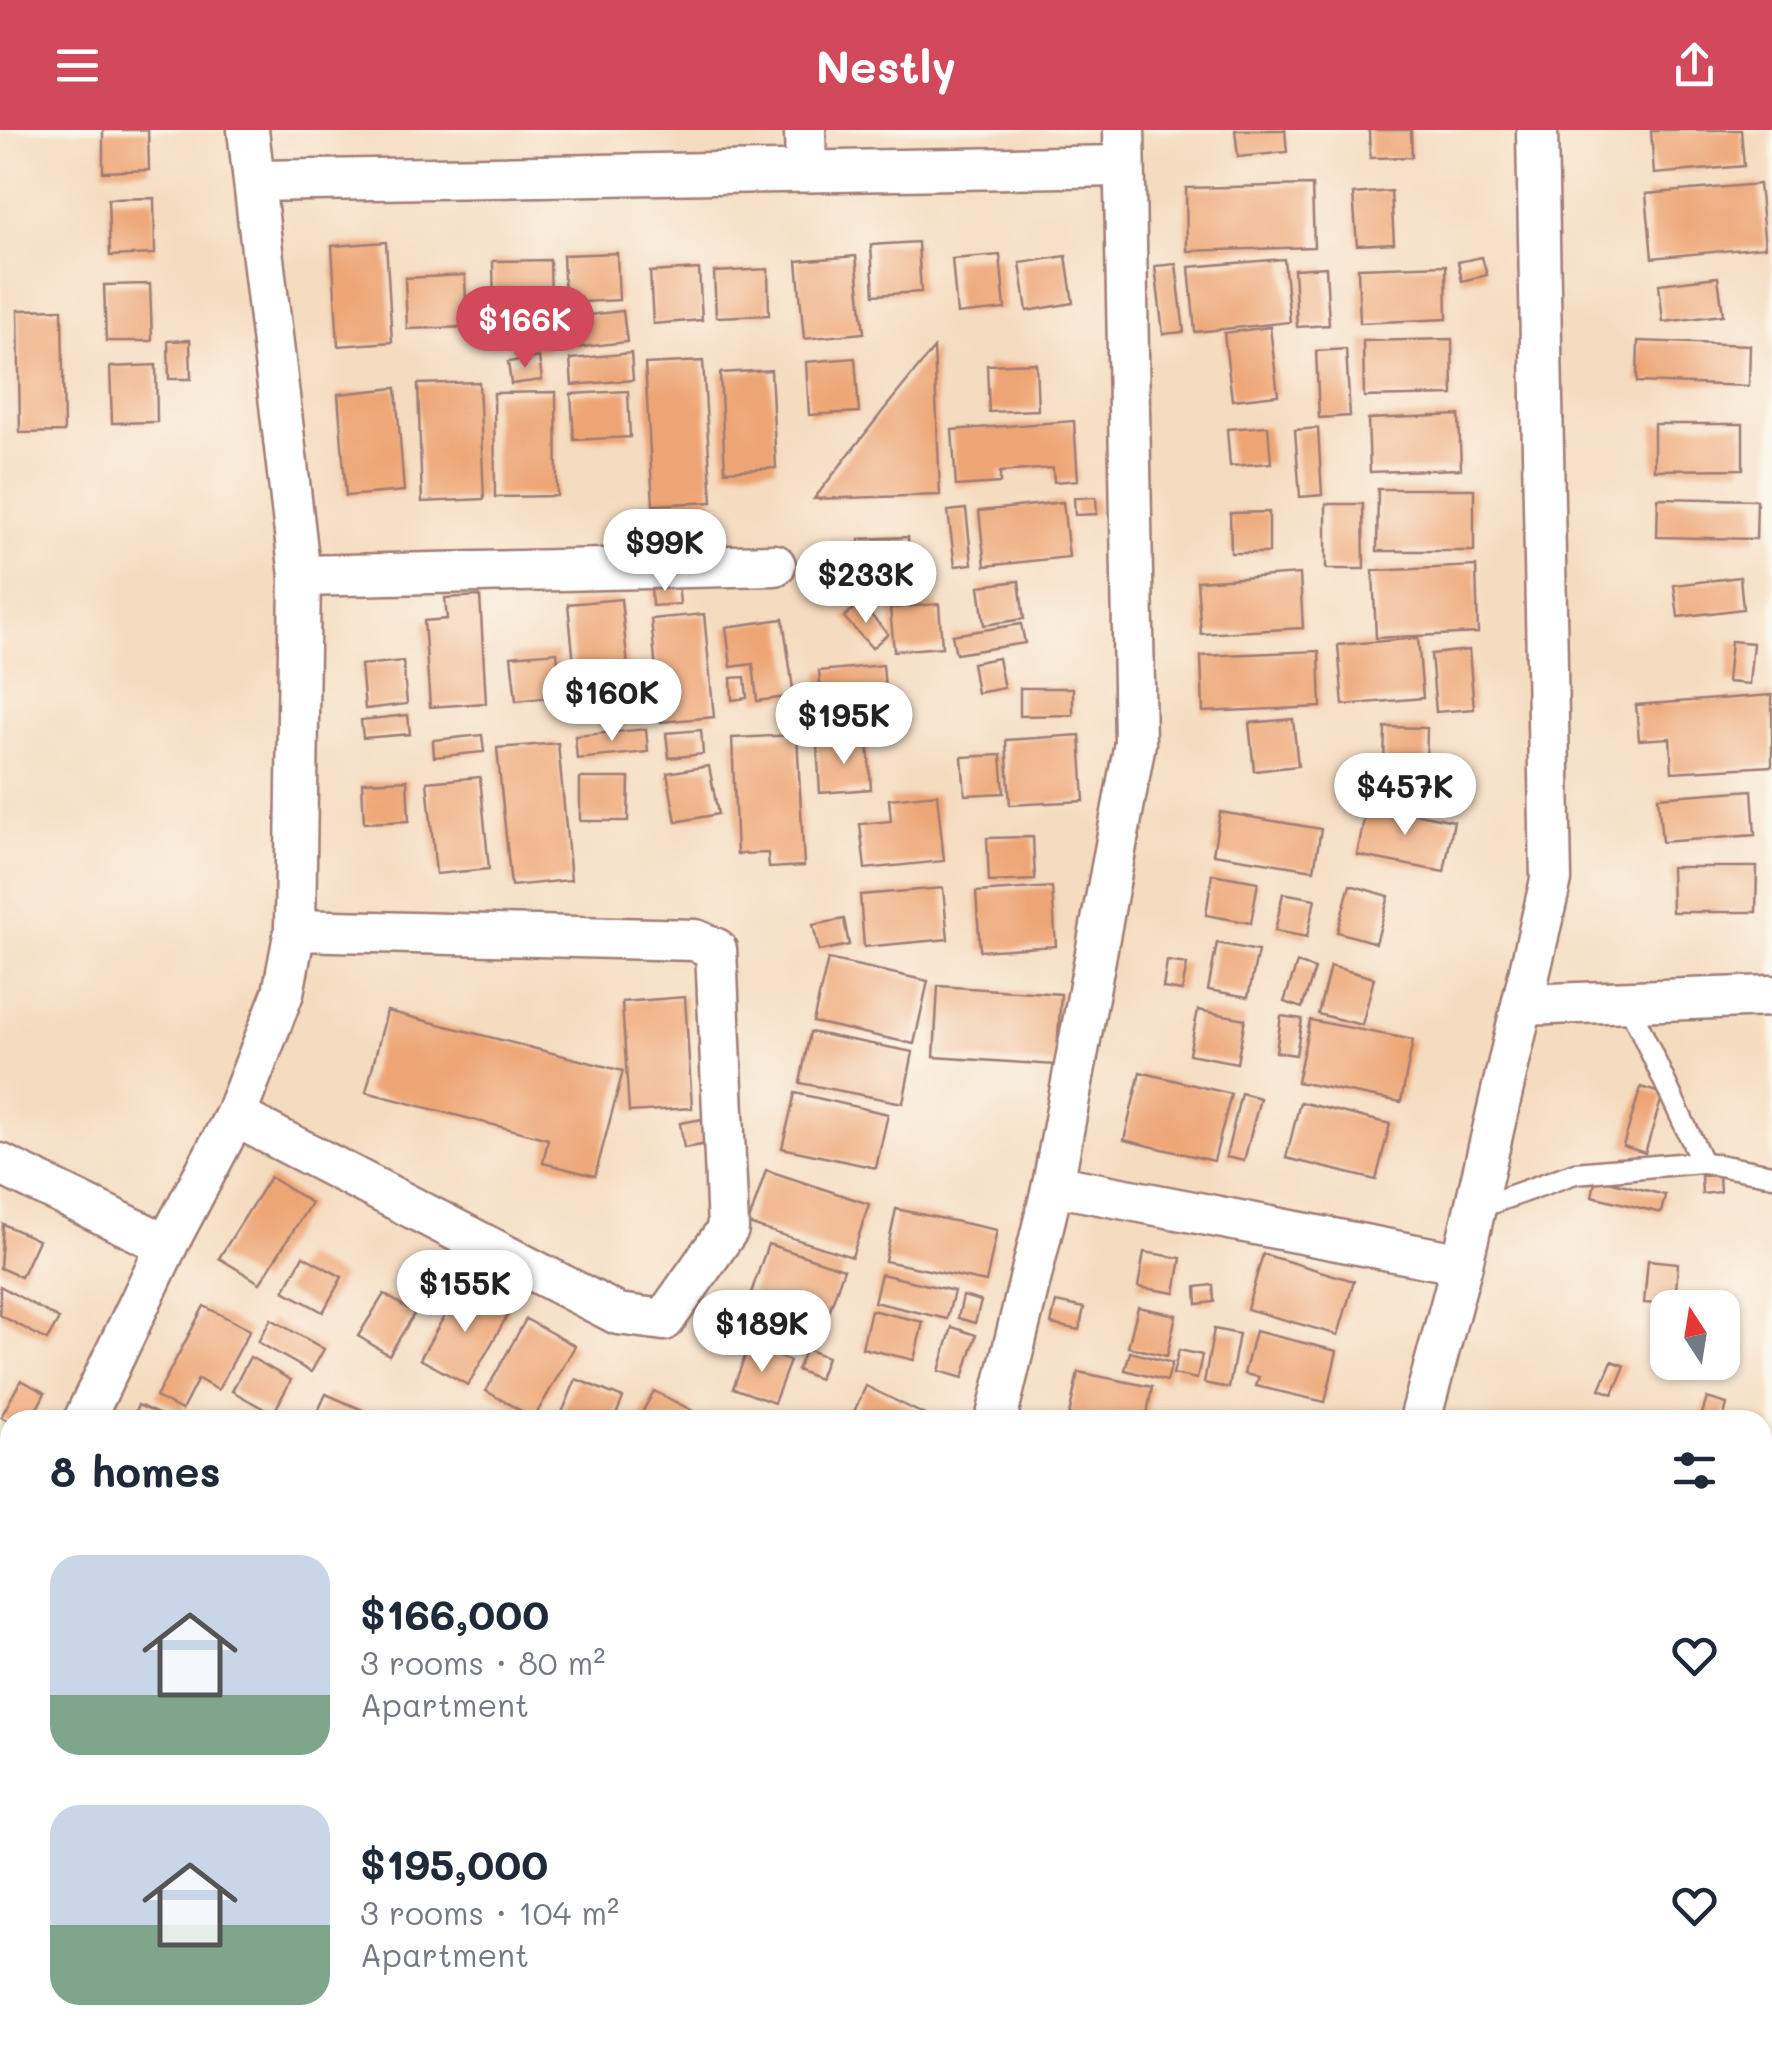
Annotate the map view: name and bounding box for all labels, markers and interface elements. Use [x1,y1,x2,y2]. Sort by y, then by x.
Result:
text: Nestly [816,36,956,94]
icon: menu [50,38,105,93]
icon: share [1667,38,1722,93]
pin: $166K [455,286,595,371]
text: $166K [478,297,572,339]
pin: $99K [606,509,724,594]
text: $99K [625,520,705,562]
pin: $233K [796,541,936,626]
text: $233K [817,552,915,594]
pin: $160K [542,659,682,744]
text: $160K [565,670,659,712]
pin: $195K [774,682,914,767]
text: $195K [798,693,890,735]
pin: $457K [1335,753,1475,838]
text: $457K [1356,764,1454,806]
pin: $155K [395,1250,535,1335]
text: $155K [419,1261,511,1303]
pin: $189K [692,1290,832,1375]
north arrow [1650,1290,1740,1380]
map controls [1650,1290,1740,1380]
text: $189K [715,1301,809,1343]
text: 8 homes [50,1443,221,1498]
icon: filters [1667,1443,1722,1498]
text: $166,000 [360,1586,549,1641]
icon: home [130,1595,250,1715]
icon: heart [1667,1628,1722,1683]
text: 3 rooms · 80 m² [360,1641,605,1683]
text: Apartment [360,1683,529,1725]
text: $195,000 [360,1836,548,1891]
icon: home [130,1845,250,1965]
icon: heart [1667,1878,1722,1933]
text: 3 rooms · 104 m² [360,1891,619,1933]
text: Apartment [360,1933,529,1975]

